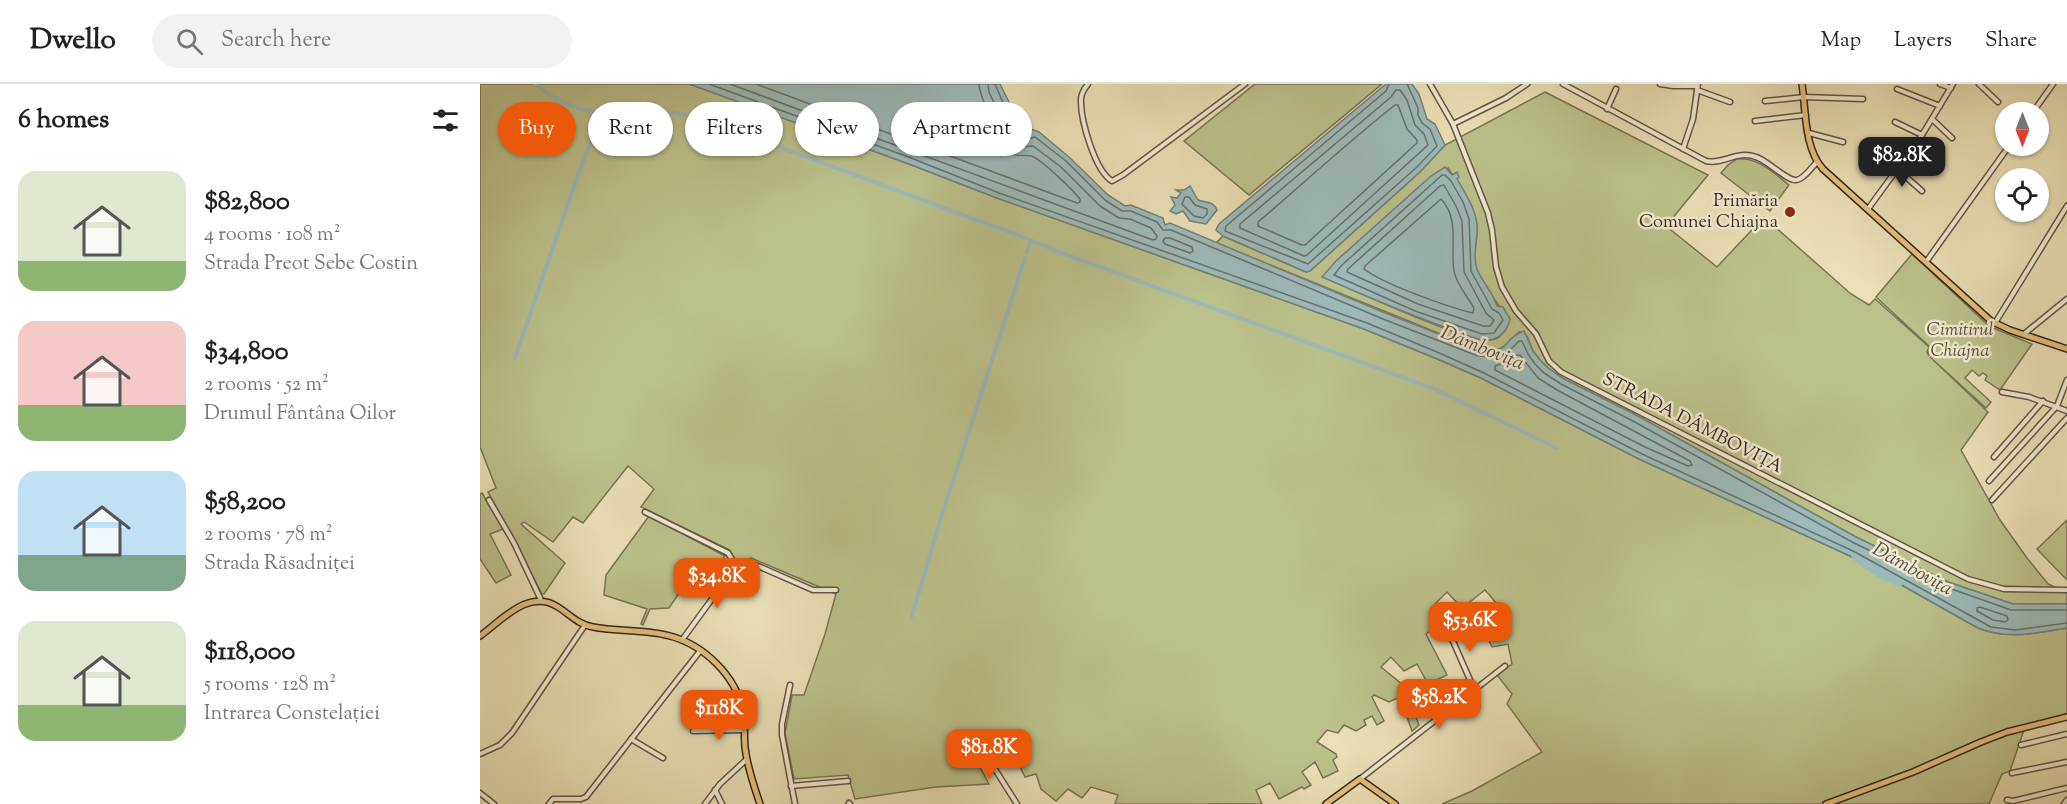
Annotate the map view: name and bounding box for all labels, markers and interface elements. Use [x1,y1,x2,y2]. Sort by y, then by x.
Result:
search box [152,14,572,68]
text: Dwello [30,21,116,61]
icon: search [173,25,206,58]
text: Search here [221,25,331,57]
text: Map [1821,26,1861,56]
text: Layers [1894,26,1952,56]
text: Share [1985,26,2037,56]
text: 6 homes [18,102,109,139]
chip: Buy [498,102,576,156]
chip: Rent [588,102,673,156]
chip: Filters [685,102,783,156]
chip: New [795,102,879,156]
chip: Apartment [891,102,1032,156]
north arrow [1995,102,2049,156]
map controls [1995,102,2049,222]
icon: filters [429,104,462,137]
pin: $82.8K [1853,137,1951,188]
text: $82.8K [1872,142,1932,171]
button: locate [1995,168,2049,222]
text: $82,800 [204,184,290,221]
place label: Primăria Comunei Chiajna [1639,189,1778,236]
icon: home [66,195,138,267]
marker: Primăria Comunei Chiajna [1783,205,1797,219]
text: 4 rooms · 108 m² [204,221,340,250]
text: Strada Preot Sebe Costin [204,250,418,279]
park label: Cimitirul Chiajna [1927,318,1994,365]
water label: Dâmbovița [1436,319,1528,379]
text: $34,800 [204,334,288,371]
icon: home [66,345,138,417]
street label: STRADA DÂMBOVIȚA [1597,366,1788,481]
text: 2 rooms · 52 m² [204,371,329,400]
text: Drumul Fântâna Oilor [204,400,396,429]
text: $58,200 [204,484,286,521]
icon: home [66,495,138,567]
text: 2 rooms · 78 m² [204,521,333,550]
water label: Dâmbovița [1866,536,1958,604]
text: Strada Răsadniței [204,550,355,579]
pin: $34.8K [668,558,766,609]
text: $34.8K [688,563,746,592]
pin: $53.6K [1421,602,1519,653]
text: $53.6K [1443,607,1497,636]
text: $118,000 [204,634,295,671]
icon: home [66,645,138,717]
text: 5 rooms · 128 m² [204,671,336,700]
pin: $58.2K [1390,679,1488,730]
text: $58.2K [1411,684,1467,713]
pin: $118K [677,690,761,741]
text: $118K [695,695,743,724]
text: Intrarea Constelației [204,700,380,729]
pin: $81.8K [940,729,1038,780]
text: $81.8K [961,734,1017,763]

